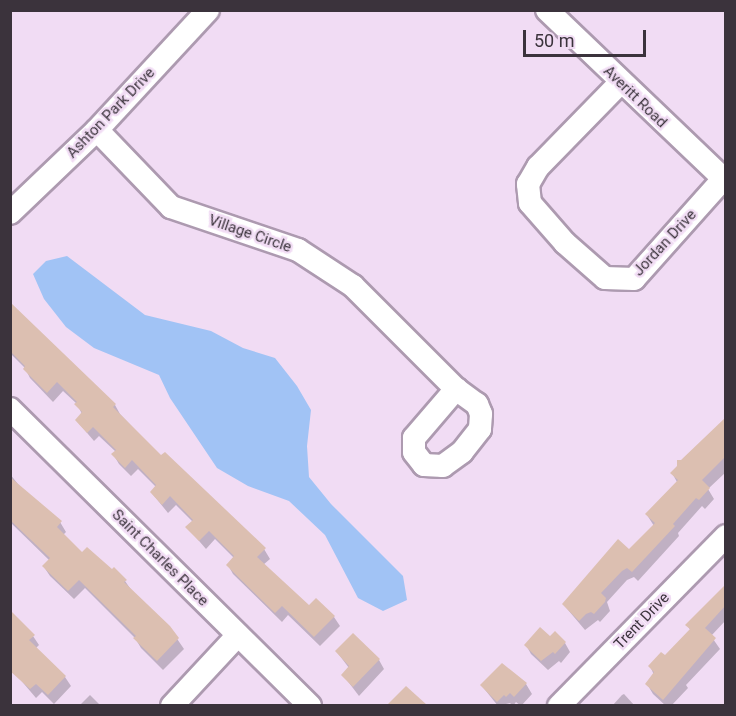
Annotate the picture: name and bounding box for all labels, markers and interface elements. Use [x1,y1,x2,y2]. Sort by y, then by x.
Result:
scale bar [526,18,649,56]
text: 50 m [534,30,574,51]
street label: Averitt Road [600,62,670,132]
street label: Ashton Park Drive [63,64,159,162]
street label: Jordan Drive [630,206,700,280]
street label: Village Circle [206,211,294,257]
street label: Saint Charles Place [108,506,212,610]
street label: Trent Drive [611,589,673,653]

